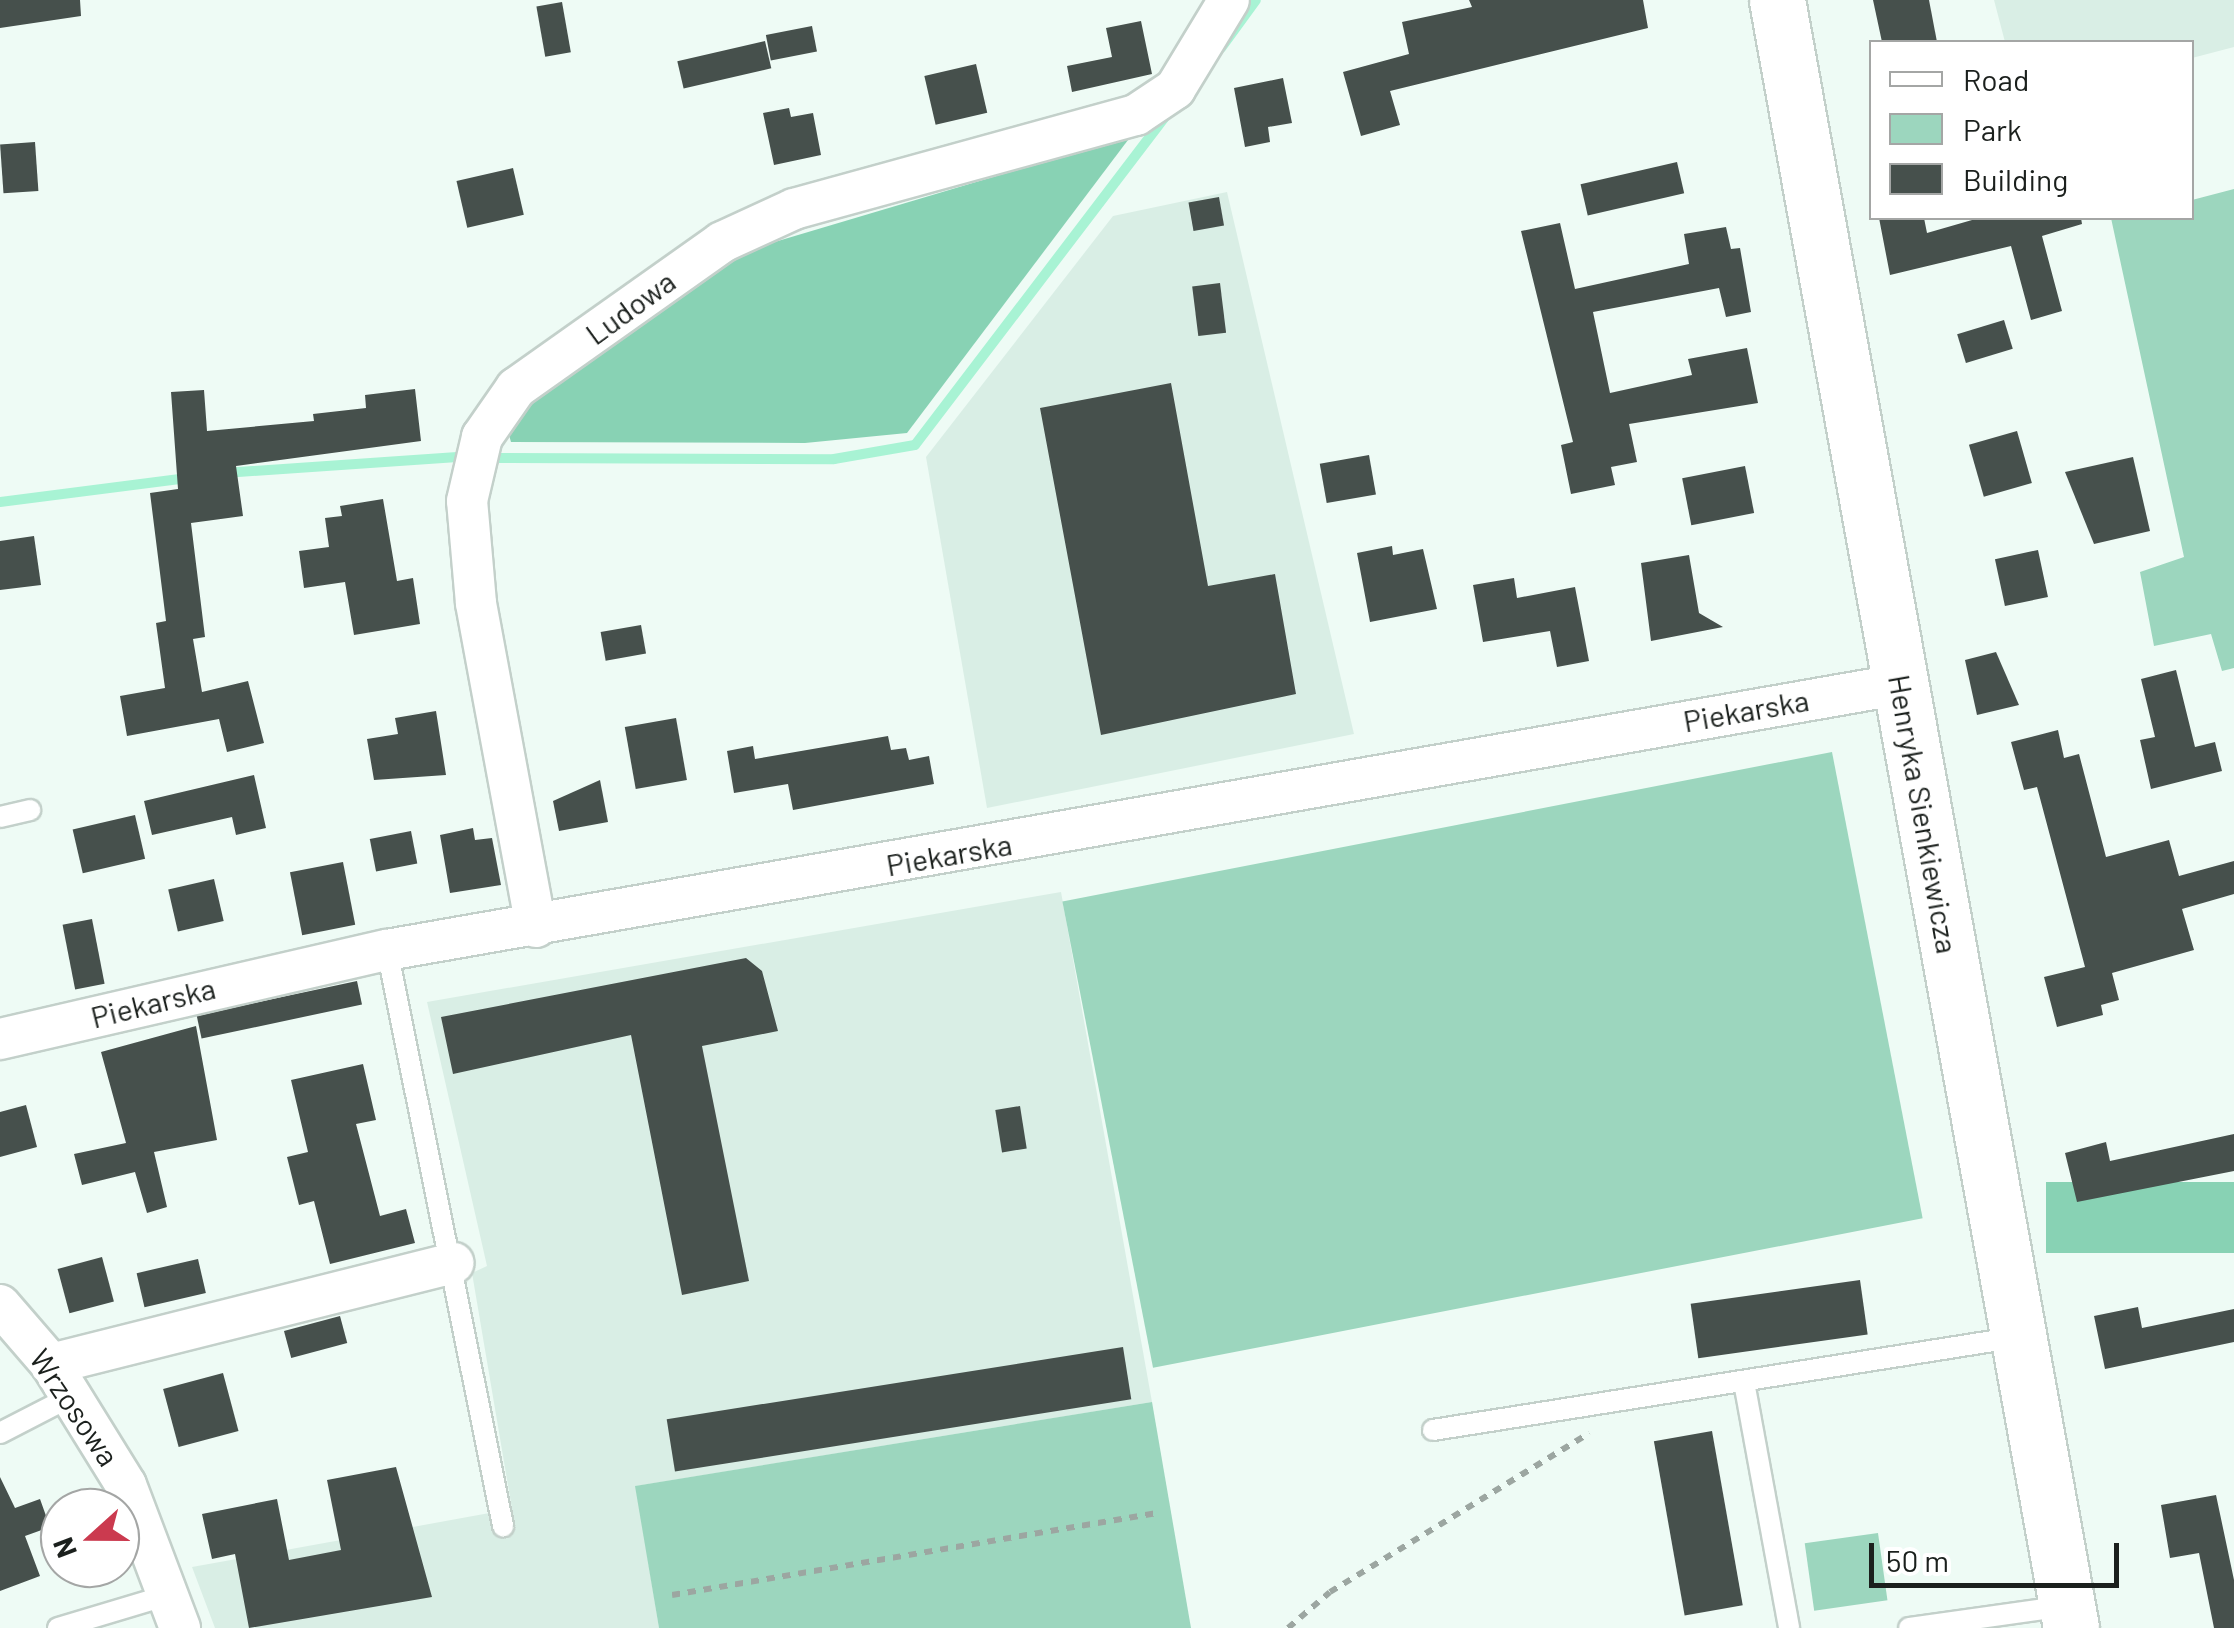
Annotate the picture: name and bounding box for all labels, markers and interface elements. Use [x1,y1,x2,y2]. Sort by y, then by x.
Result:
legend [1869,40,2194,220]
text: Road [1963,61,2029,97]
text: Park [1963,111,2022,147]
text: Building [1963,161,2068,197]
street label: Ludowa [578,262,682,352]
street label: Henryka Sienkiewicza [1882,672,1966,956]
street label: Piekarska [1680,681,1812,739]
street label: Piekarska [883,825,1015,883]
street label: Piekarska [87,969,219,1035]
street label: Wrzosowa [23,1342,127,1472]
north arrow [40,1488,140,1588]
scale bar [1874,1523,2124,1585]
text: N [45,1533,83,1563]
text: 50 m [1886,1542,1949,1578]

